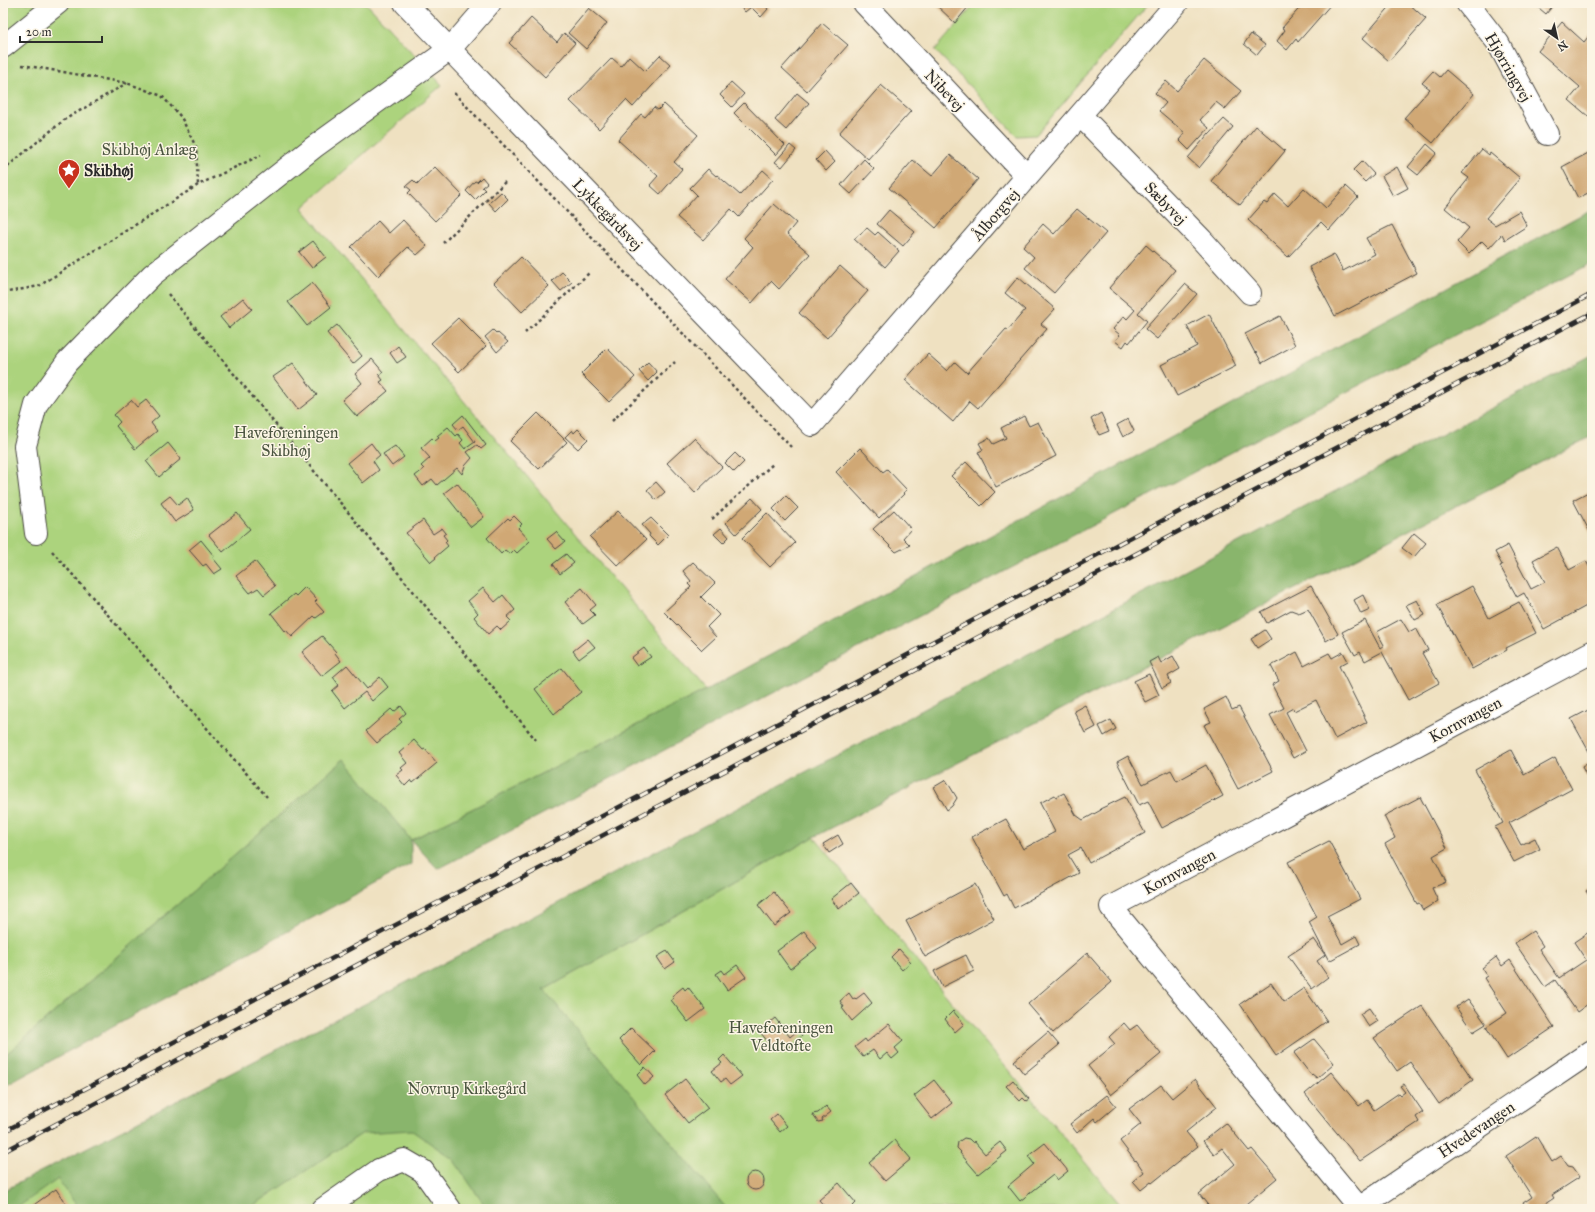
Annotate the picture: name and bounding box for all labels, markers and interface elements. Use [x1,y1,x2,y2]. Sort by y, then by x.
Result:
scale bar [20,18,102,44]
north arrow [1537,18,1577,58]
text: 20 m [26,25,52,39]
street label: Hjørringvej [1480,29,1536,106]
text: N [1554,38,1570,54]
street label: Nibevej [921,65,969,115]
park label: Skibhøj Anlæg [102,140,197,160]
place icon: Skibhøj [56,157,82,190]
place label: Skibhøj [84,161,134,181]
street label: Lykkegårdsvej [568,174,647,255]
street label: Sæbyvej [1141,178,1191,229]
street label: Ålborgvej [966,184,1024,246]
park label: Haveforeningen Skibhøj [233,423,339,460]
street label: Kornvangen [1426,692,1506,747]
street label: Kornvangen [1140,844,1220,899]
park label: Haveforeningen Veldtofte [728,1018,834,1055]
park label: Novrup Kirkegård [408,1079,526,1099]
street label: Hvedevangen [1434,1097,1519,1163]

